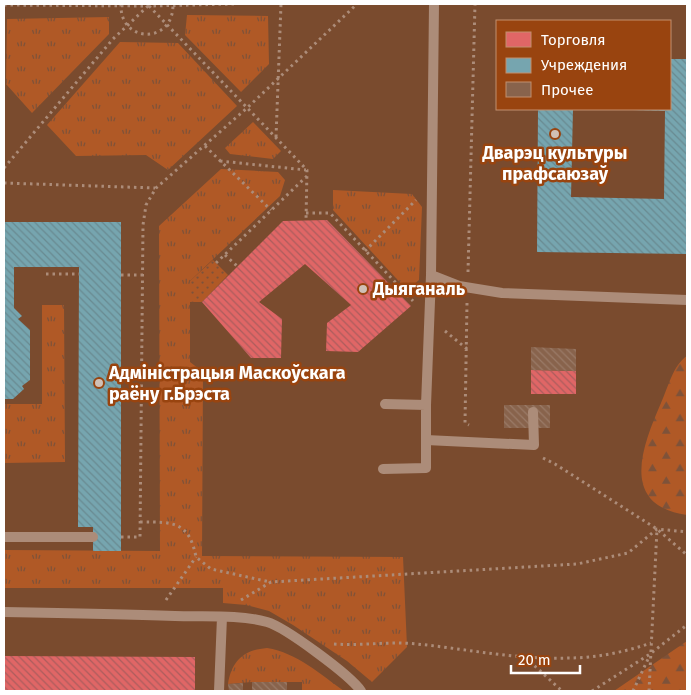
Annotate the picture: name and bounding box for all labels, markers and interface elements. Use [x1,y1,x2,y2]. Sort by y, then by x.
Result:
legend [496,20,671,110]
text: Торговля [541,31,606,49]
text: Учреждения [541,56,627,74]
text: Прочее [541,81,593,99]
marker: Дварэц культуры прафсаюзаў [549,128,561,140]
place label: Дварэц культуры прафсаюзаў [481,142,628,185]
place label: Дыяганаль [372,278,466,300]
marker: Дыяганаль [357,283,369,295]
place label: Адміністрацыя Маскоўскага раёну г.Брэста [108,362,346,405]
marker: Адміністрацыя Маскоўскага раёну г.Брэста [93,377,105,389]
scale bar [511,642,580,674]
text: 20 m [518,651,551,669]

